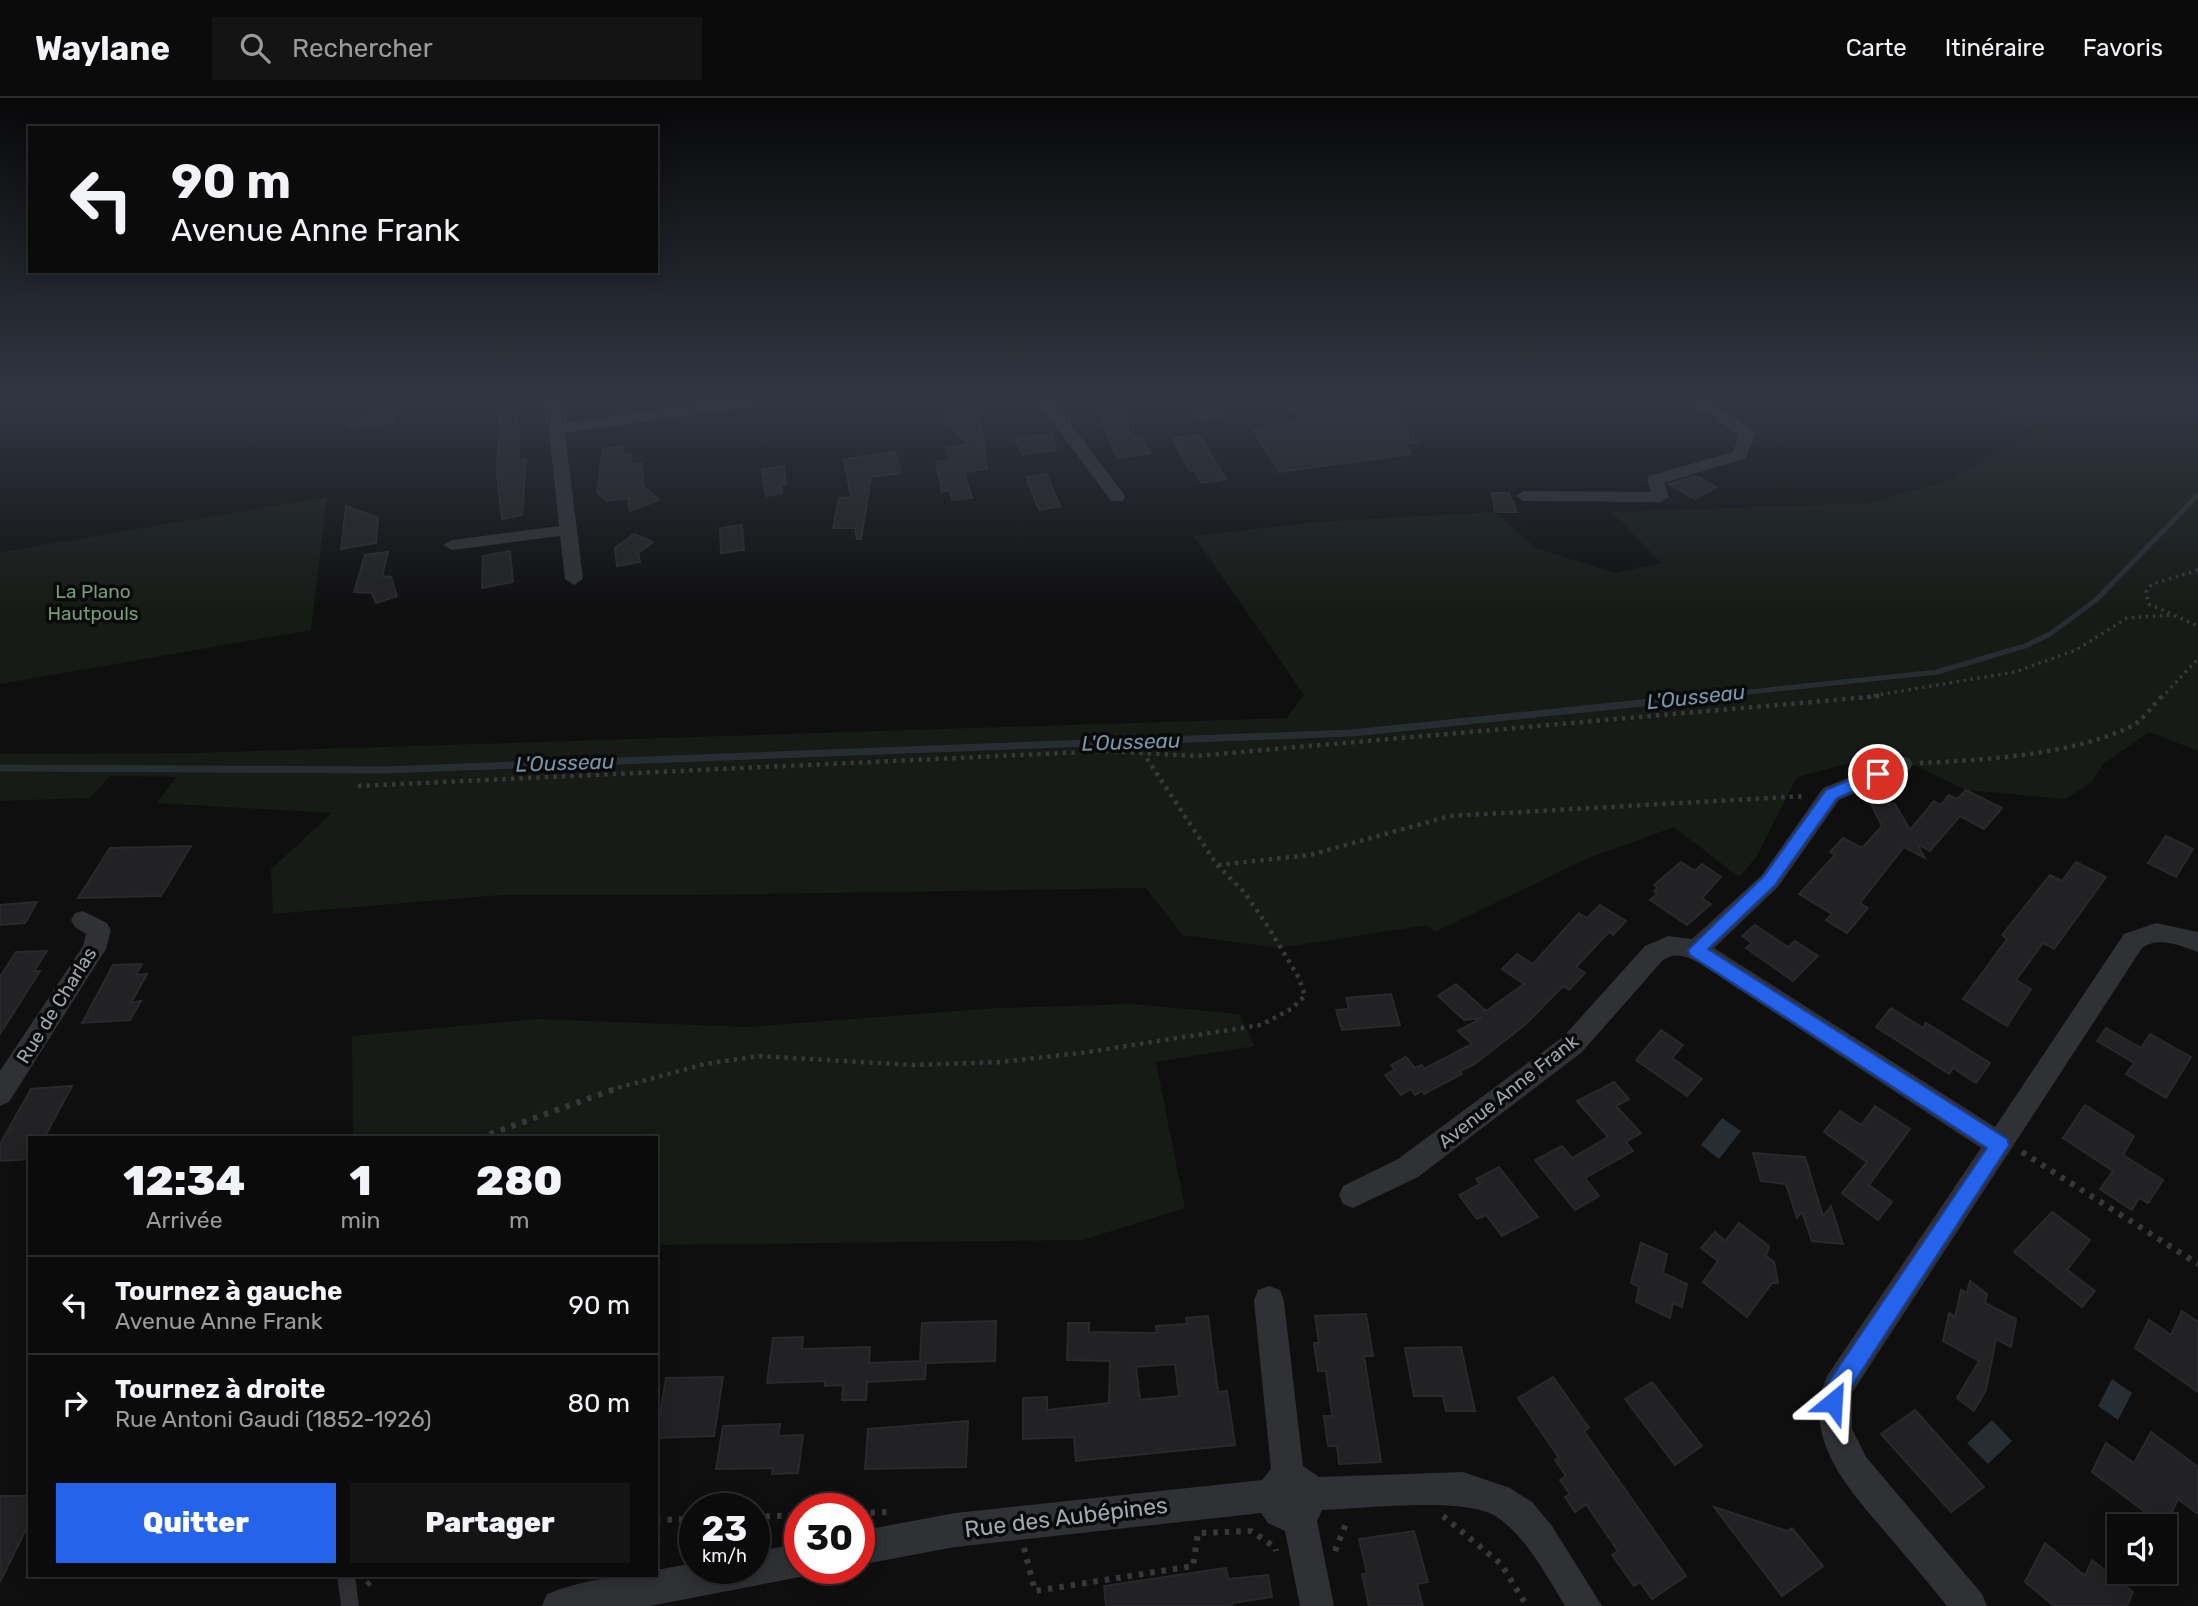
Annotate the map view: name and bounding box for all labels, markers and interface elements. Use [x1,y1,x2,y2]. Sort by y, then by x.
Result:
search box [212,17,702,80]
text: Waylane [35,29,170,68]
icon: search [236,29,274,67]
text: Rechercher [292,33,433,64]
text: Carte [1846,34,1907,62]
text: Itinéraire [1945,34,2045,62]
text: Favoris [2083,34,2163,62]
text: 90 m [171,152,291,210]
icon: left [56,154,147,245]
text: Avenue Anne Frank [171,211,460,249]
park label: La Plano Hautpouls [48,580,138,625]
water label: L'Ousseau [1645,679,1747,714]
water label: L'Ousseau [1081,727,1181,756]
pin [1848,744,1908,804]
water label: L'Ousseau [515,748,615,777]
icon: arrive [1859,755,1897,793]
street label: Rue de Charlas [12,943,101,1068]
street label: Avenue Anne Frank [1434,1029,1583,1153]
text: 12:34 [123,1156,245,1206]
text: 1 [349,1156,372,1206]
text: 280 [476,1156,563,1206]
text: Arrivée [146,1206,223,1234]
text: min [341,1206,380,1234]
text: m [509,1206,529,1234]
text: Tournez à gauche [115,1276,343,1307]
icon: left [56,1286,94,1324]
text: 90 m [569,1290,630,1321]
text: Avenue Anne Frank [115,1307,323,1335]
position arrow [1796,1365,1870,1439]
text: Tournez à droite [115,1374,325,1405]
icon: right [56,1384,94,1422]
text: 80 m [567,1388,630,1419]
text: Rue Antoni Gaudi (1852-1926) [115,1405,432,1433]
button: Quitter [56,1483,336,1563]
button: Partager [350,1483,630,1563]
street label: Rue des Aubépines [963,1491,1169,1543]
speed limit sign: 30 [784,1493,875,1584]
text: 23 [702,1508,747,1550]
map controls [2107,1514,2177,1584]
button: sound [2107,1514,2177,1584]
text: km/h [702,1545,747,1567]

